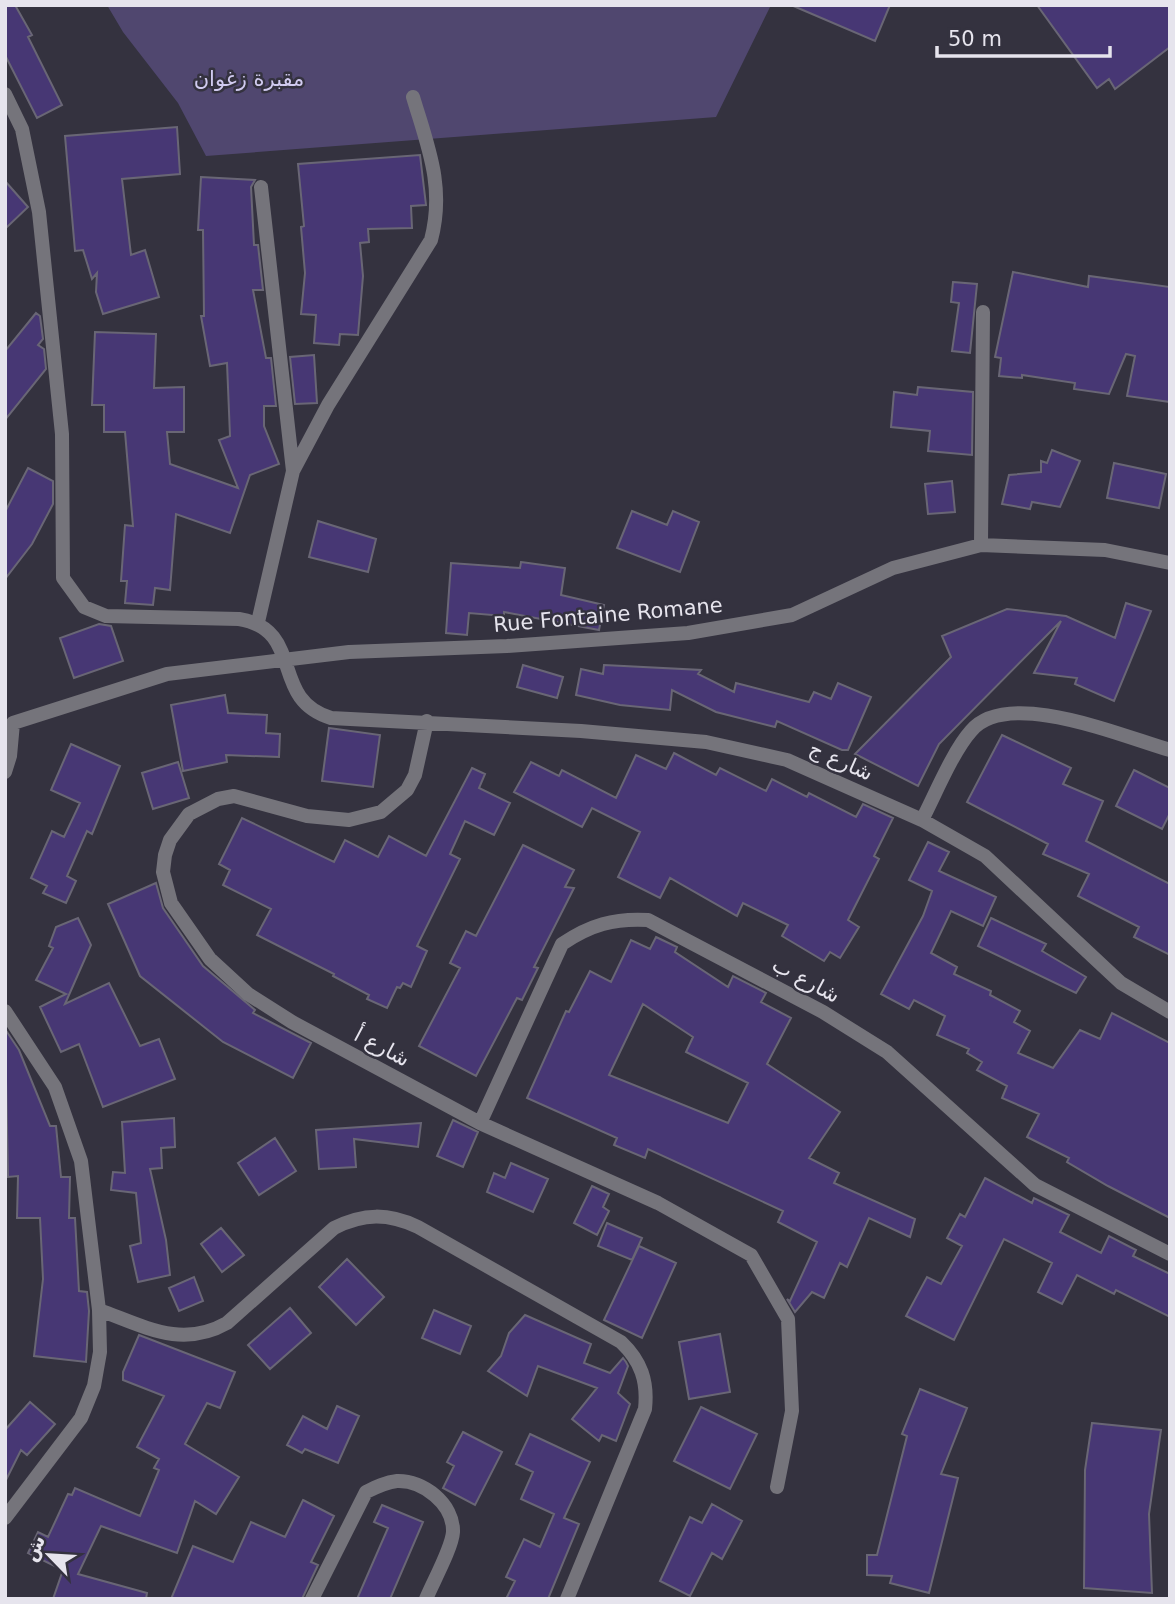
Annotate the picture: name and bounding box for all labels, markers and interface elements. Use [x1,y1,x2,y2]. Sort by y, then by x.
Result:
scale bar [937,14,1110,58]
text: 50 m [948,27,1002,51]
park label: مقبرة زغوان [194,67,304,91]
street label: Rue Fontaine Romane [492,593,724,637]
street label: شارع ج [805,736,876,786]
street label: شارع ب [768,952,844,1008]
street label: شارع أ [350,1021,415,1071]
north arrow [14,1520,84,1590]
text: ش [18,1531,50,1565]

